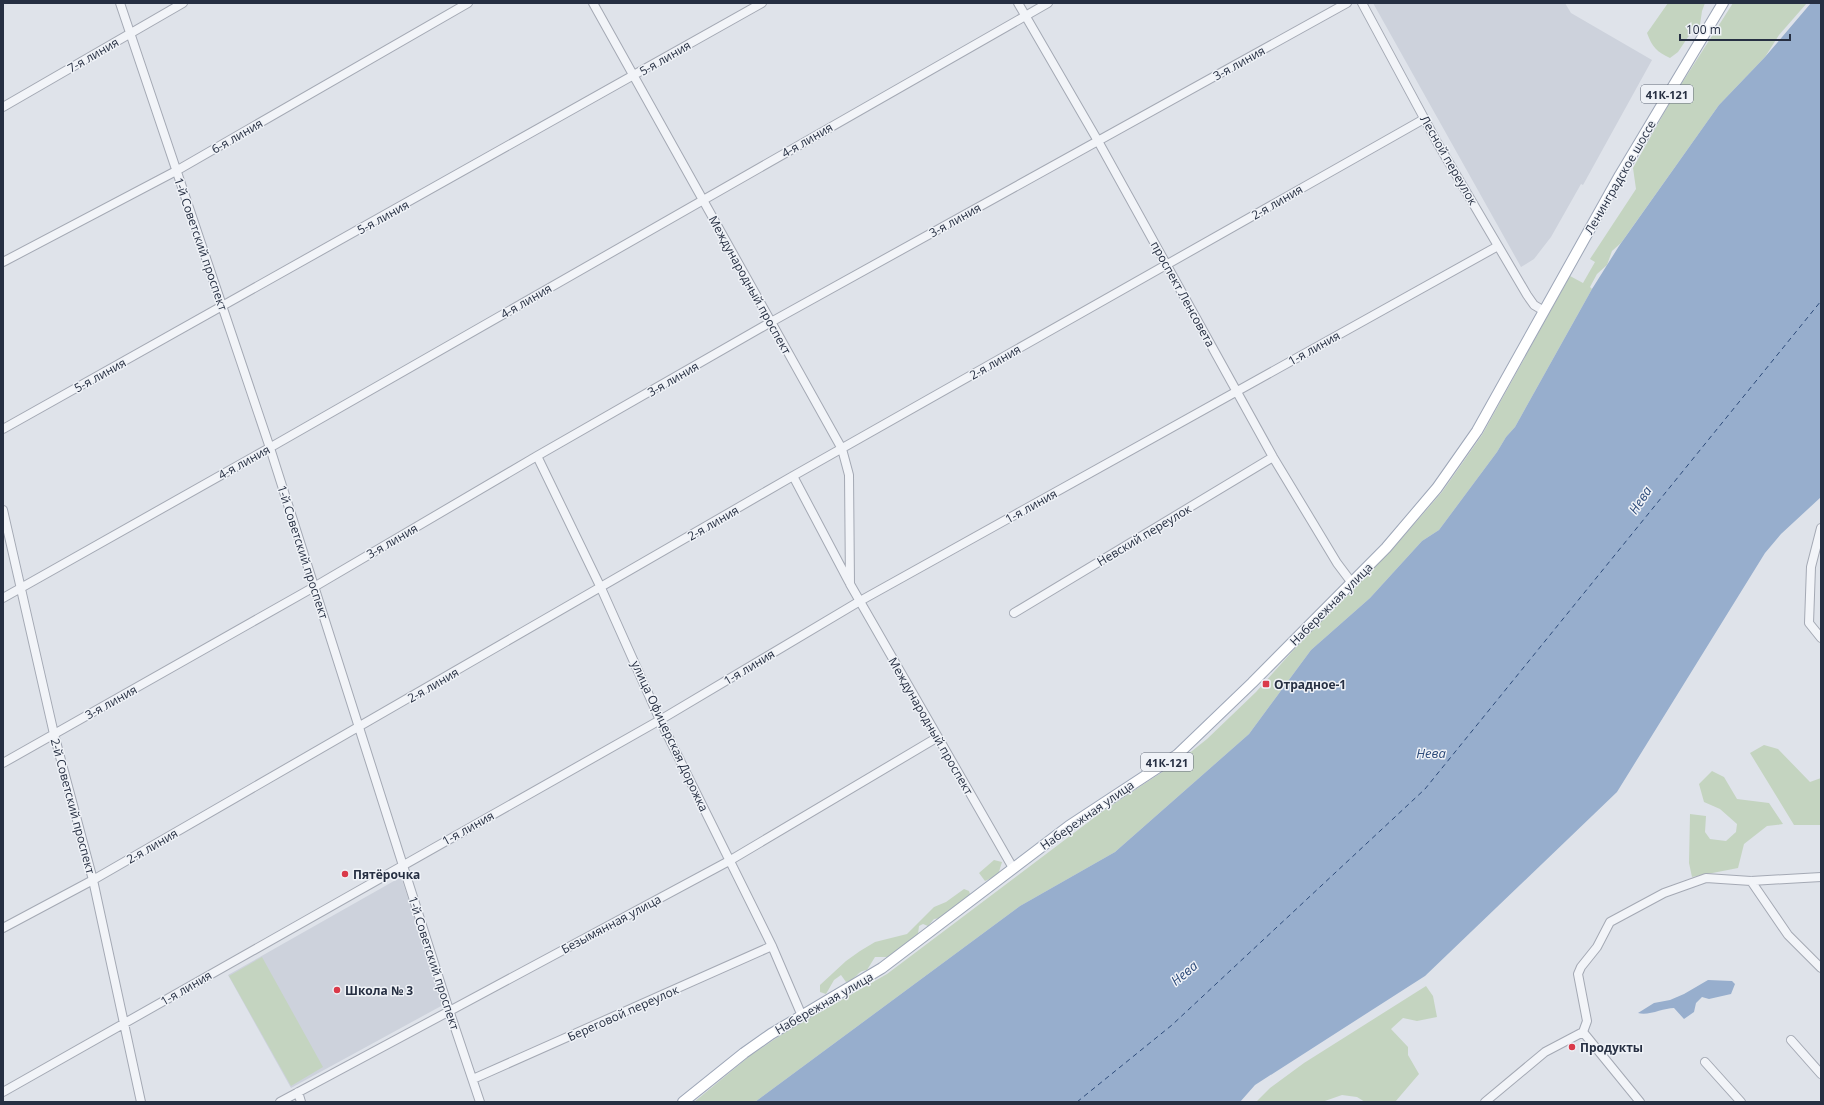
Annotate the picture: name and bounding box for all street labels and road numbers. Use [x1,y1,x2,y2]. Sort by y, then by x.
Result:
street label: 7-я линия [64,33,122,77]
street label: 5-я линия [636,36,694,80]
street label: 3-я линия [1210,42,1268,84]
road number: 41К-121 [1641,85,1693,103]
street label: Лесной переулок [1416,112,1482,209]
street label: 6-я линия [208,114,266,158]
street label: Ленинградское шоссе [1580,117,1660,237]
street label: 4-я линия [778,118,836,162]
street label: 1-й Советский проспект [170,175,232,313]
street label: 2-я линия [1248,180,1306,224]
street label: 5-я линия [354,196,412,238]
street label: 3-я линия [926,199,984,241]
street label: Международный проспект [705,213,795,358]
street label: проспект Ленсовета [1147,238,1219,350]
street label: 4-я линия [497,279,555,323]
street label: 1-я линия [1285,327,1343,369]
street label: 2-я линия [966,340,1024,384]
street label: 5-я линия [71,354,129,396]
street label: 3-я линия [644,357,702,401]
street label: 4-я линия [215,441,273,483]
street label: 1-й Советский проспект [273,483,333,621]
street label: 1-я линия [1002,485,1060,527]
street label: Невский переулок [1094,500,1195,570]
street label: 2-я линия [684,501,742,545]
street label: 3-я линия [363,519,421,563]
street label: Набережная улица [1286,559,1376,649]
street label: 1-я линия [720,645,778,689]
street label: Международный проспект [885,654,978,798]
street label: улица Офицерская Дорожка [627,658,713,814]
street label: 2-я линия [404,663,462,707]
street label: 3-я линия [82,681,140,723]
street label: 2-й Советский проспект [47,736,99,876]
road number: 41К-121 [1141,753,1193,771]
street label: Набережная улица [1037,776,1137,854]
street label: 1-я линия [439,807,497,849]
street label: 2-я линия [123,824,181,868]
street label: Безымянная улица [558,890,664,958]
street label: 1-й Советский проспект [404,894,464,1032]
street label: 1-я линия [157,966,215,1010]
street label: Набережная улица [772,968,876,1038]
street label: Береговой переулок [565,981,682,1045]

